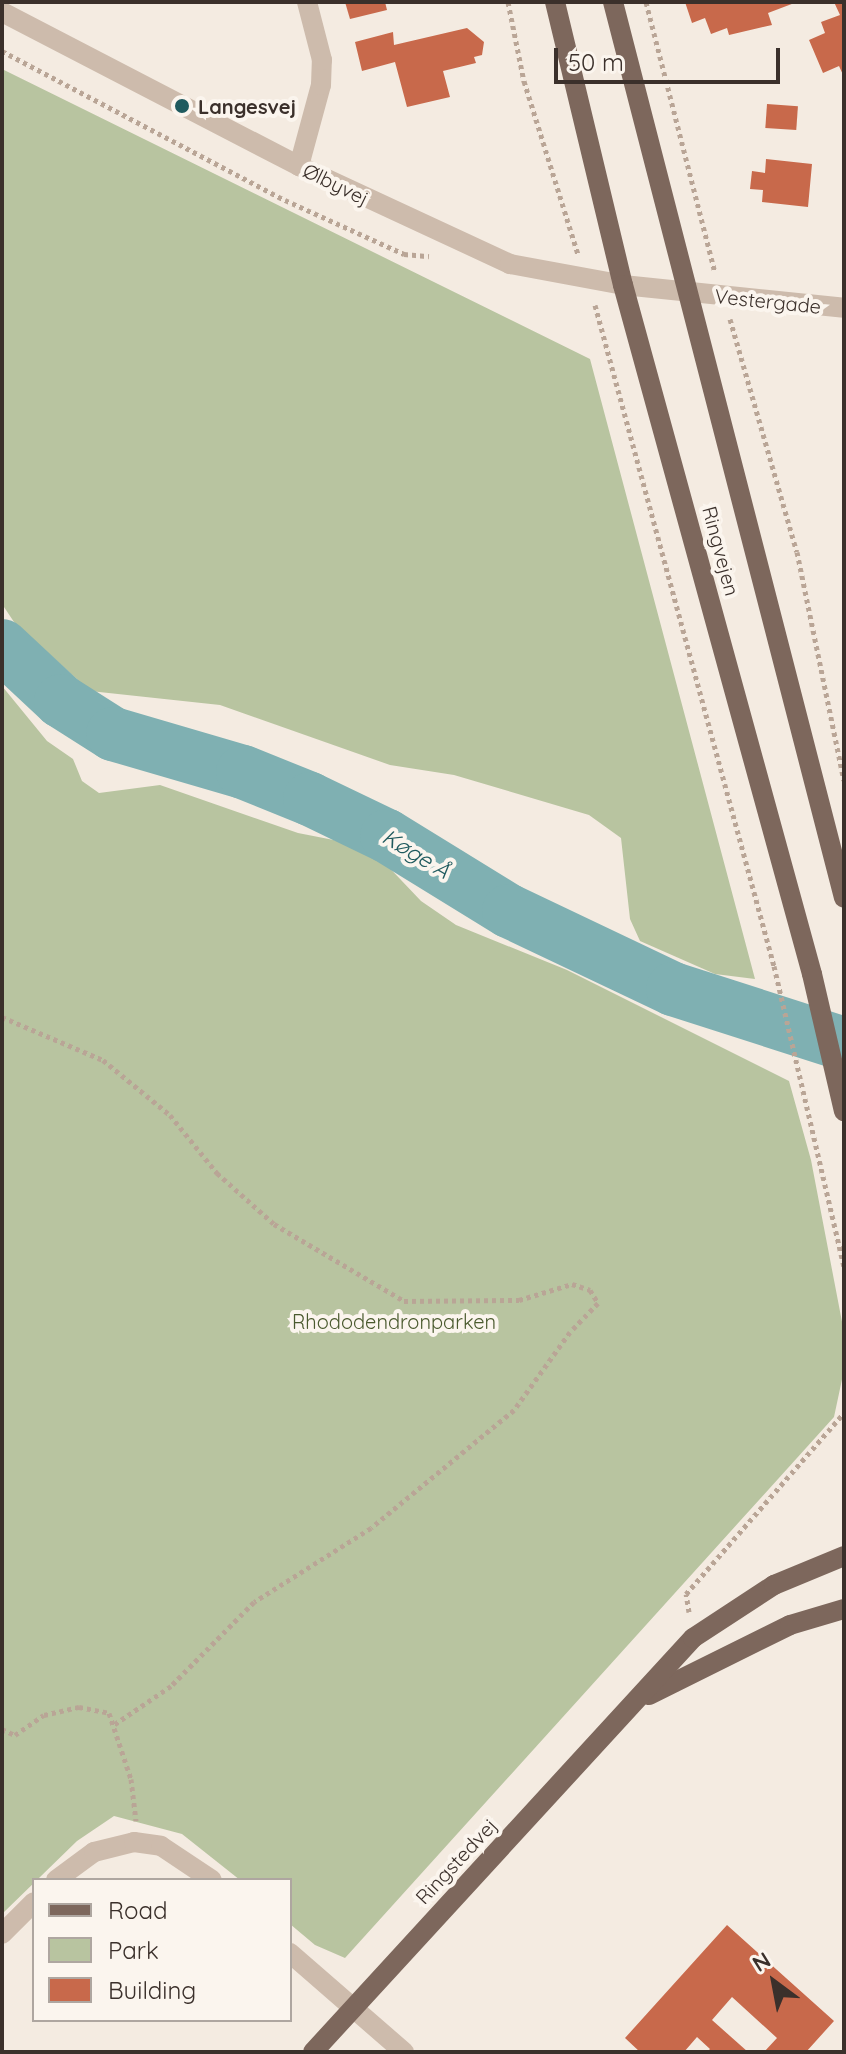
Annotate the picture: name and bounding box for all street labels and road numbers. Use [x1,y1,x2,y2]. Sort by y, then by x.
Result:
street label: Ølbyvej [299,158,373,210]
street label: Vestergade [714,283,822,319]
street label: Ringvejen [698,504,744,598]
street label: Ringstedvej [410,1813,502,1909]

